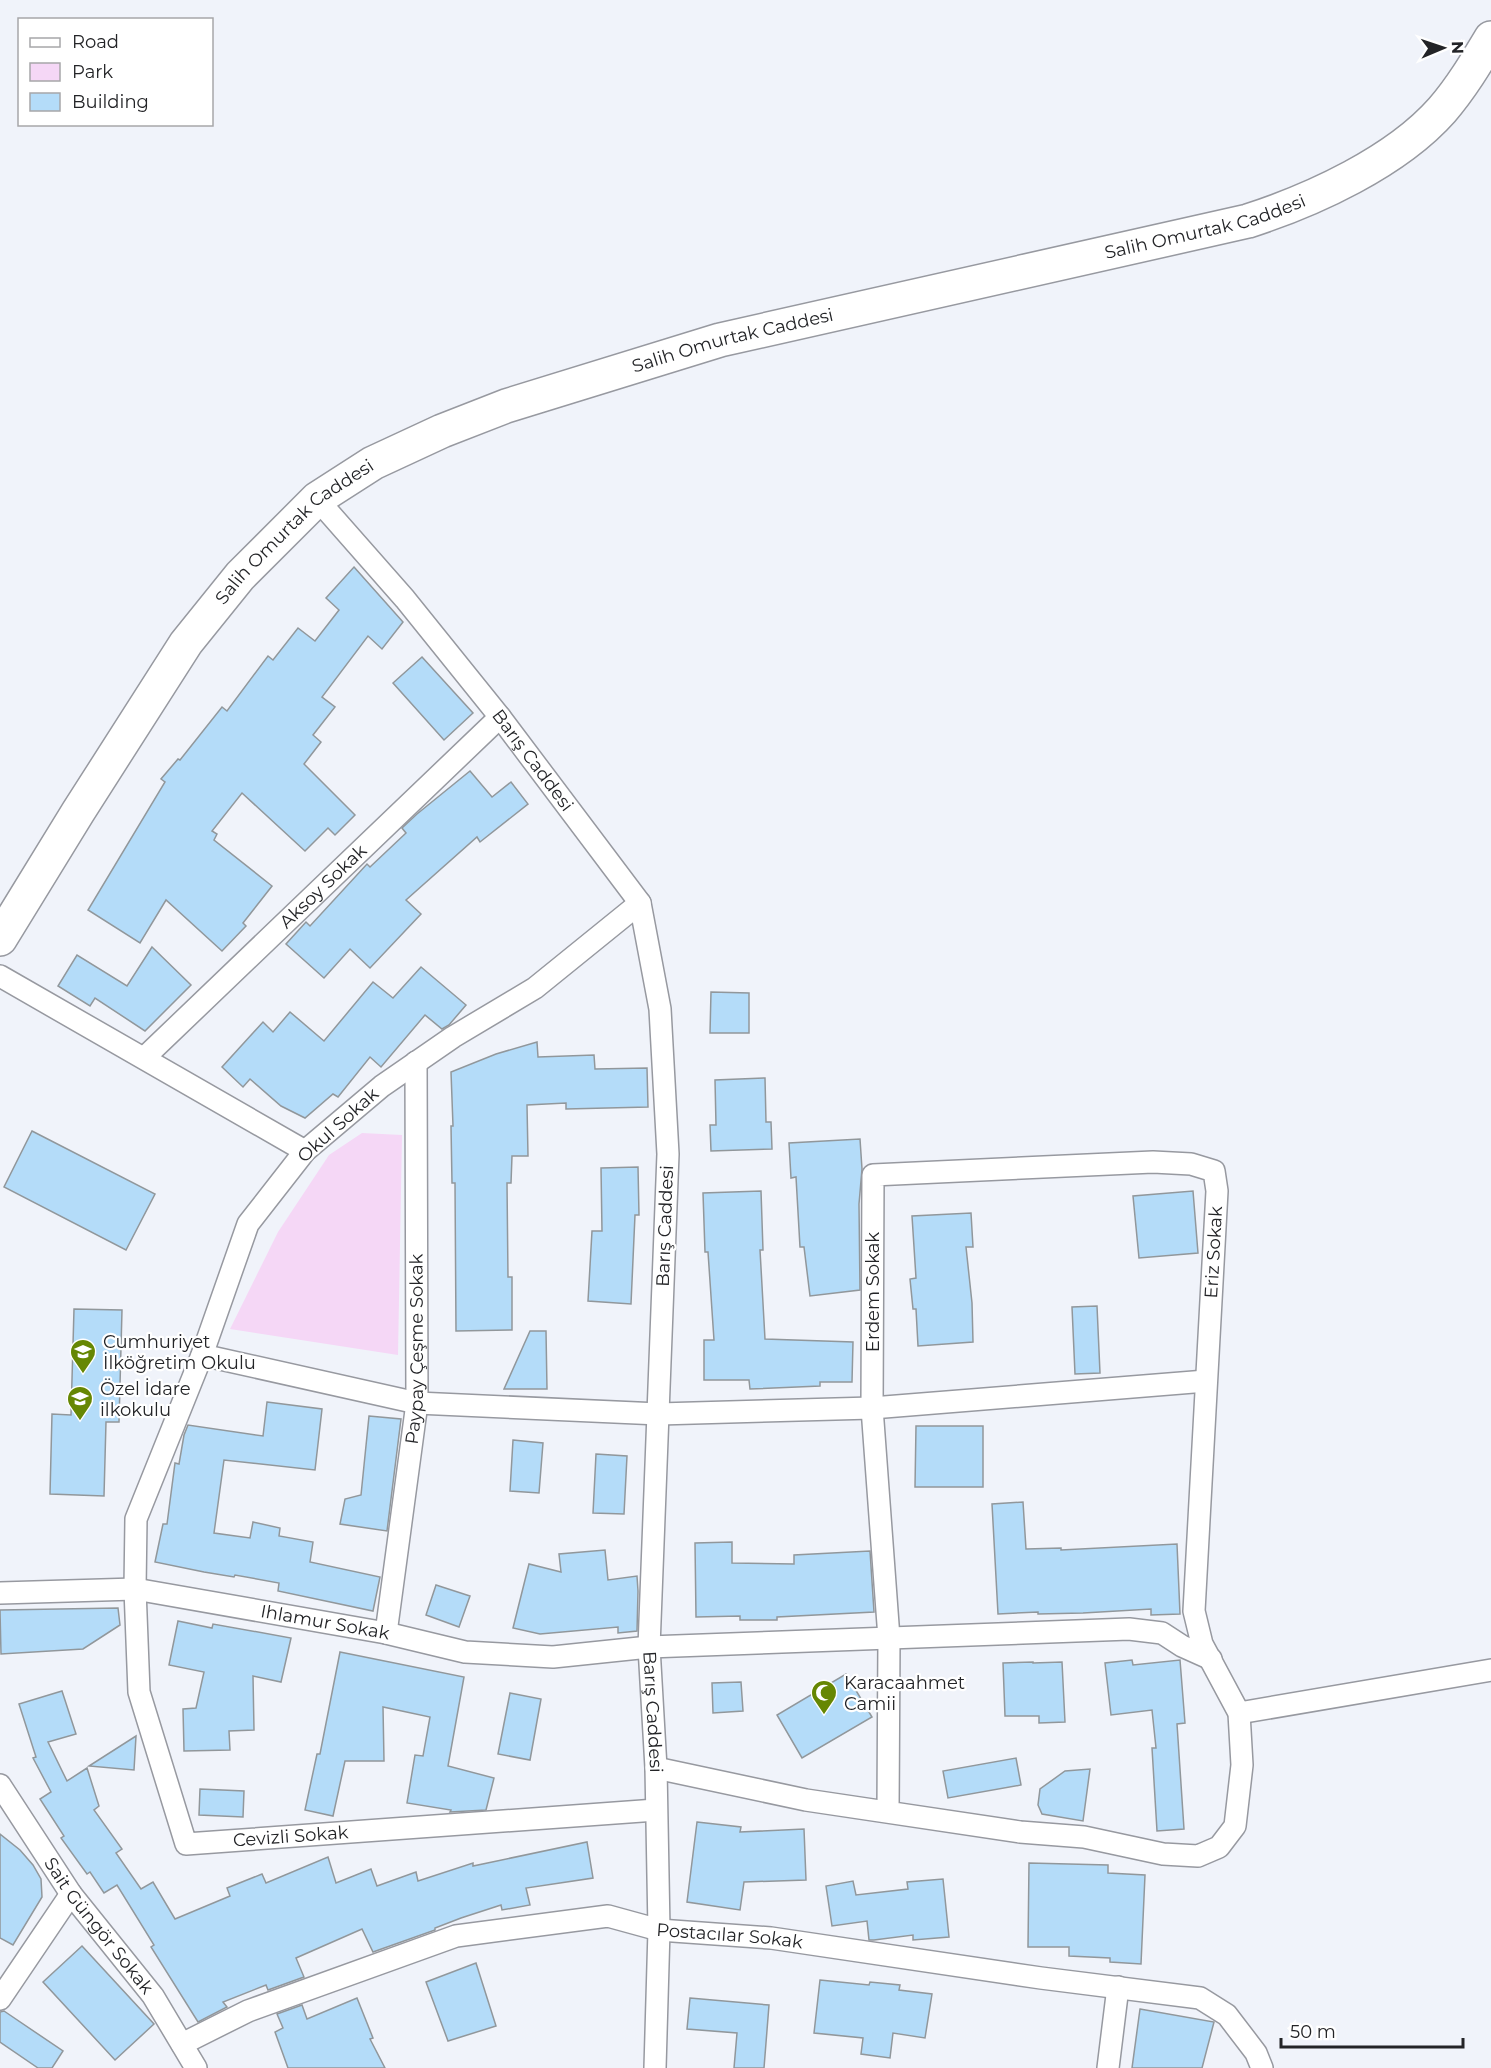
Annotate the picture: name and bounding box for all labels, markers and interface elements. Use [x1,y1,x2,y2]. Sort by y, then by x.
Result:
legend [18,18,213,126]
north arrow [1413,18,1473,78]
text: Road [72,31,119,53]
text: N [1448,41,1467,54]
text: Park [72,61,113,83]
text: Building [72,91,149,113]
street label: Salih Omurtak Caddesi [1102,190,1309,264]
street label: Salih Omurtak Caddesi [629,304,835,377]
street label: Salih Omurtak Caddesi [211,455,378,609]
street label: Barış Caddesi [487,705,578,816]
street label: Aksoy Sokak [275,840,371,933]
street label: Okul Sokak [293,1083,383,1167]
street label: Barış Caddesi [652,1165,678,1287]
street label: Eriz Sokak [1200,1205,1227,1299]
street label: Erdem Sokak [862,1232,884,1352]
street label: Paypay Çeşme Sokak [401,1253,428,1446]
place label: Cumhuriyet İlköğretim Okulu [103,1331,256,1374]
school or university icon: Cumhuriyet İlköğretim Okulu [68,1337,98,1375]
place label: Özel İdare ilkokulu [100,1378,191,1421]
school or university icon: Özel İdare ilkokulu [65,1384,95,1422]
street label: Ihlamur Sokak [259,1600,391,1644]
street label: Barış Caddesi [638,1650,667,1773]
place label: Karacaahmet Camii [844,1672,965,1715]
mosque icon: Karacaahmet Camii [809,1678,839,1716]
street label: Cevizli Sokak [232,1821,349,1852]
street label: Sait Güngör Sokak [39,1853,158,1999]
street label: Postacılar Sokak [656,1919,805,1954]
scale bar [1281,2011,1462,2049]
text: 50 m [1290,2021,1336,2043]

